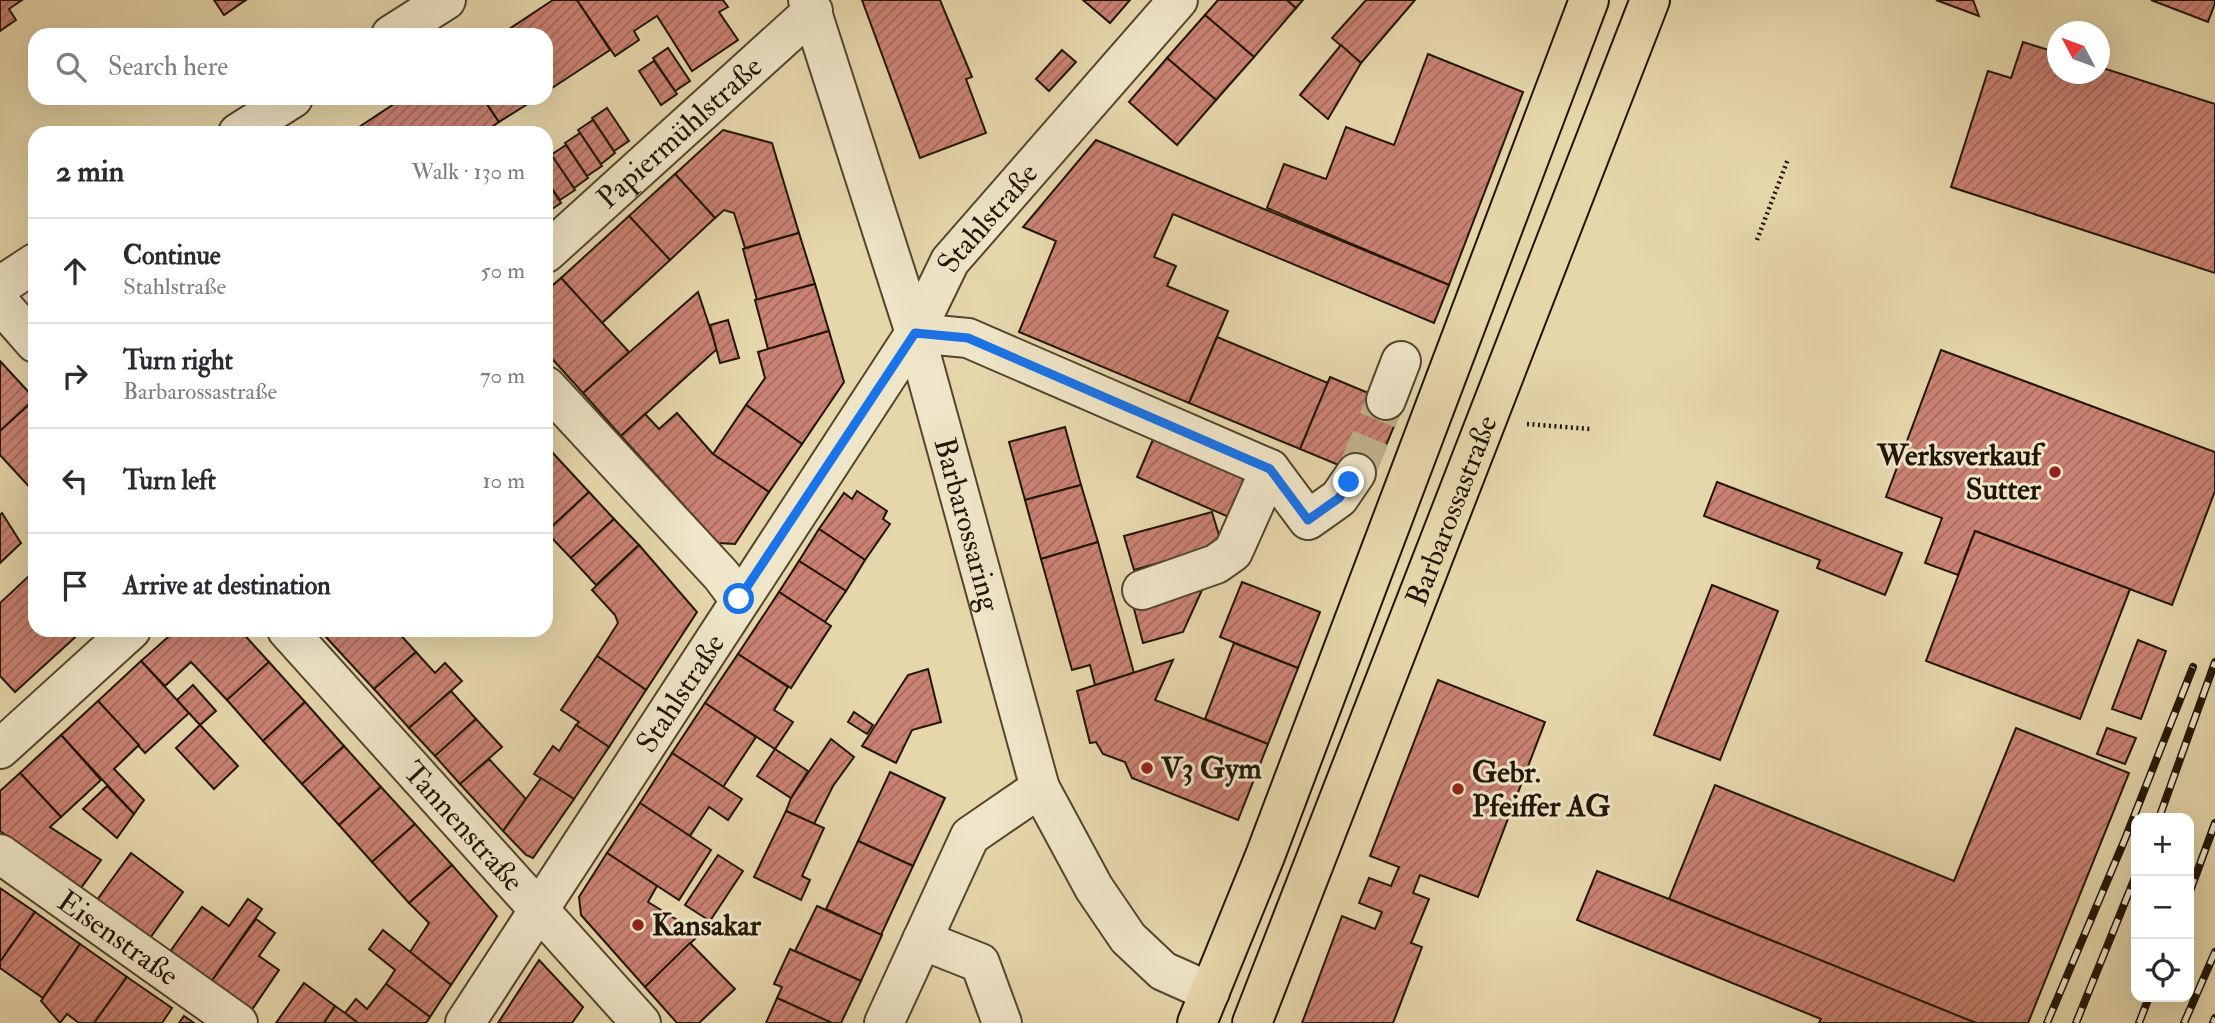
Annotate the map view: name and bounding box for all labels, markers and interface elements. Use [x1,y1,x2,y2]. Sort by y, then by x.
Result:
north arrow [2047,21,2110,84]
search box [28,28,553,105]
icon: search [52,48,90,86]
street label: Papiermühlstraße [589,48,770,217]
text: Search here [108,51,228,83]
text: 2 min [56,153,124,190]
street label: Stahlstraße [929,155,1046,278]
text: Walk · 130 m [412,157,525,186]
text: Continue [123,240,221,272]
icon: ahead [56,252,94,290]
text: 50 m [481,256,525,285]
text: Stahlstraße [123,272,226,301]
text: Turn right [123,345,233,377]
icon: right [56,357,94,395]
text: 70 m [480,361,525,390]
text: Barbarossastraße [123,377,277,406]
street label: Barbarossastraße [1398,410,1506,611]
street label: Barbarossaring [926,433,1009,616]
place label: Werksverkauf Sutter [1876,437,2046,508]
icon: left [56,462,94,500]
marker: Werksverkauf Sutter [2047,464,2063,480]
text: Turn left [123,465,216,497]
text: 10 m [482,466,525,495]
route end [1333,466,1364,497]
icon: arrive [56,567,94,605]
text: Arrive at destination [123,570,331,602]
route start [723,583,754,614]
street label: Stahlstraße [628,627,733,760]
place label: V3 Gym [1160,750,1262,787]
street label: Tannenstraße [395,754,531,899]
place label: Gebr. Pfeiffer AG [1472,754,1611,825]
marker: V3 Gym [1139,760,1155,776]
marker: Gebr. Pfeiffer AG [1450,781,1466,797]
map controls [2131,813,2194,1002]
button: + [2131,813,2194,876]
button: − [2131,876,2194,939]
street label: Eisenstraße [50,883,186,994]
place label: Kansakar [652,907,762,944]
marker: Kansakar [630,917,646,933]
button: locate [2131,939,2194,1002]

